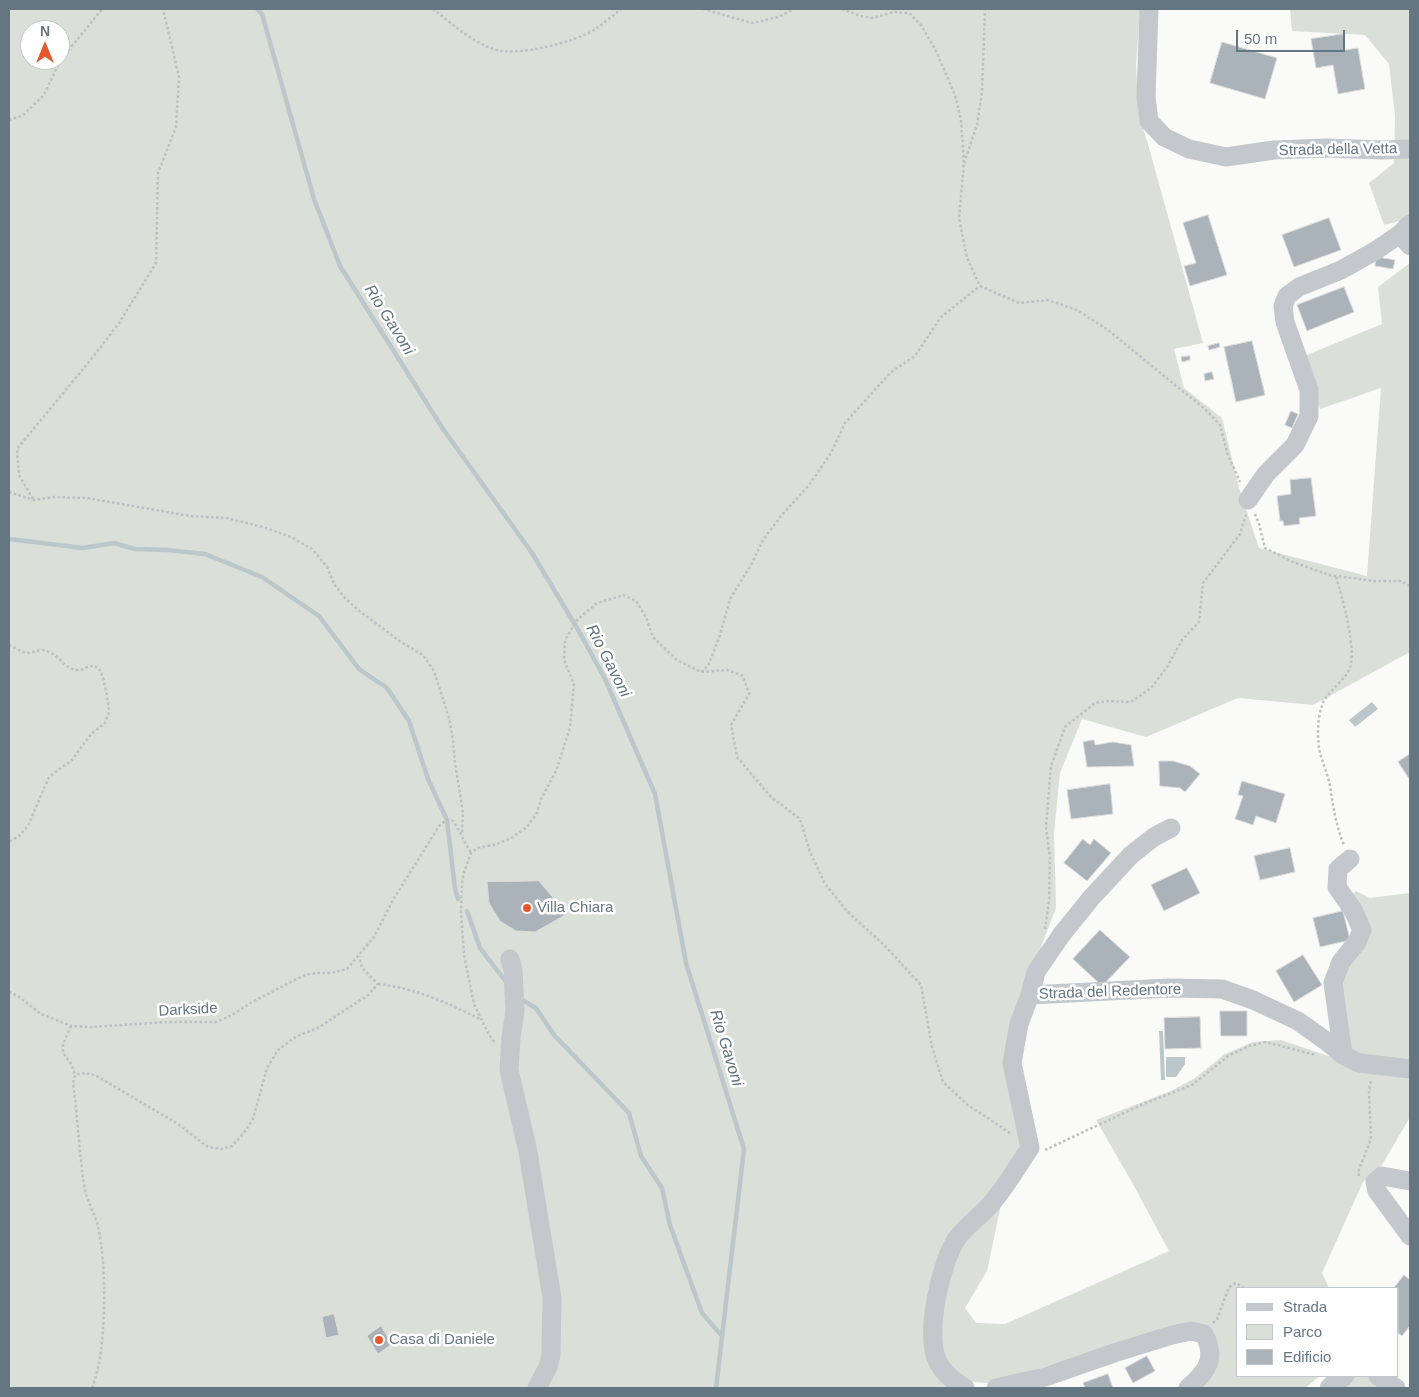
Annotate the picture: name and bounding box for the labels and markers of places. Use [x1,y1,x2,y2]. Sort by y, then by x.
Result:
place label: Villa Chiara [537,899,613,917]
marker: Villa Chiara [521,902,533,914]
place label: Casa di Daniele [389,1331,495,1349]
marker: Casa di Daniele [373,1334,385,1346]

